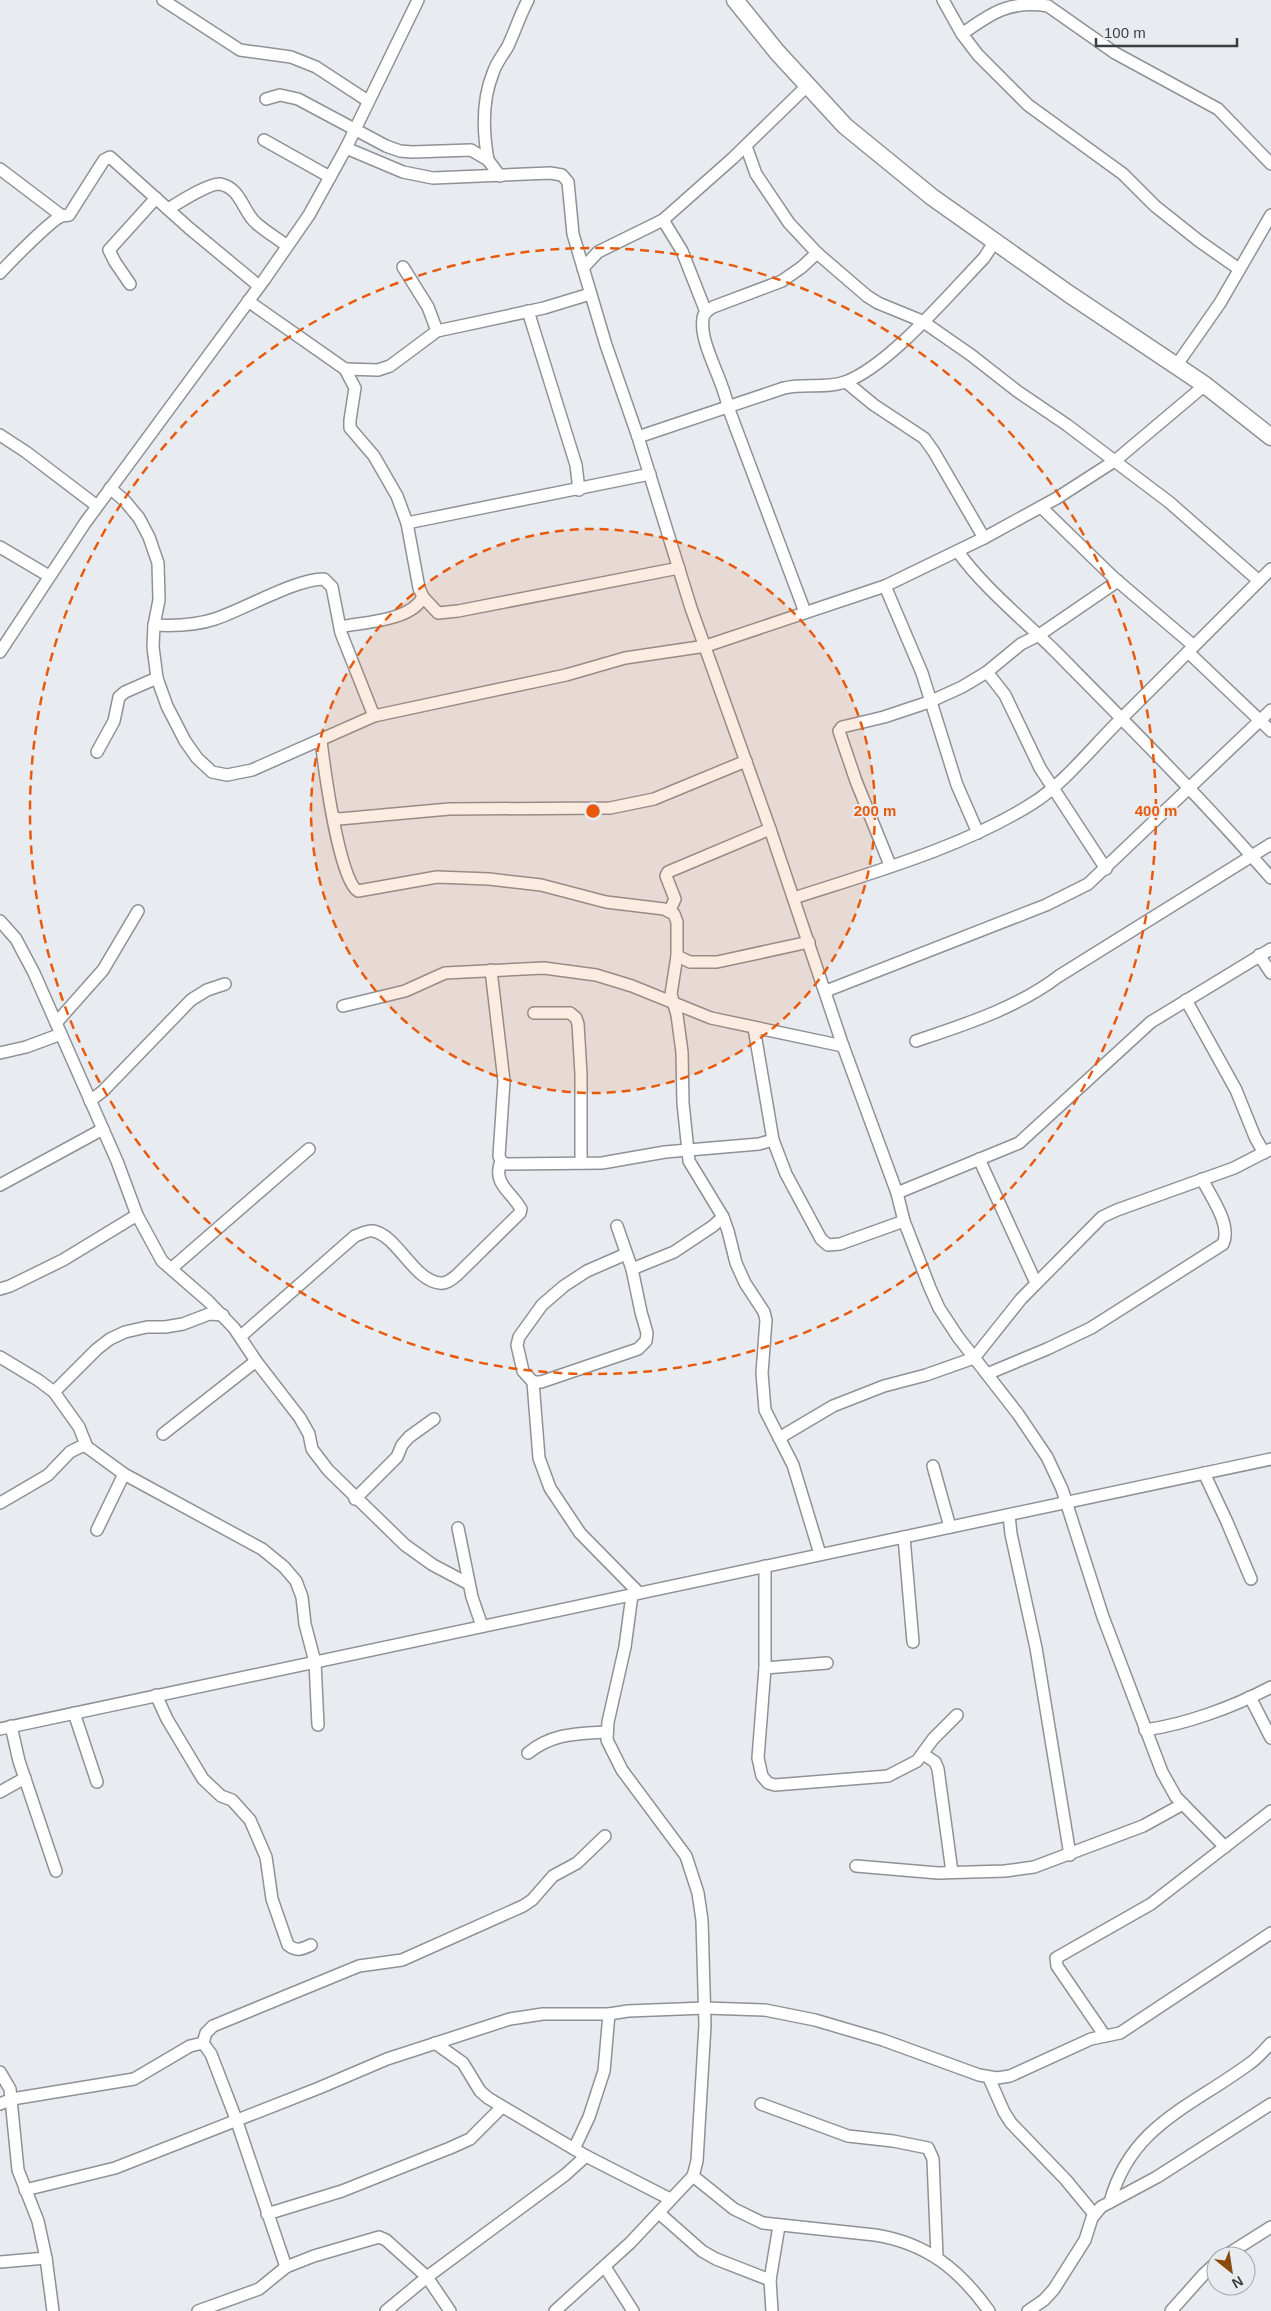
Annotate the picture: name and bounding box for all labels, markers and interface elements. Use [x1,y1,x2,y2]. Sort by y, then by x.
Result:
scale bar [1096,15,1237,47]
text: 100 m [1104,24,1146,41]
centre of rings [584,802,602,820]
text: 200 m [854,802,896,819]
text: 400 m [1135,802,1177,819]
north arrow [1206,2246,1256,2296]
text: N [1229,2273,1246,2292]

